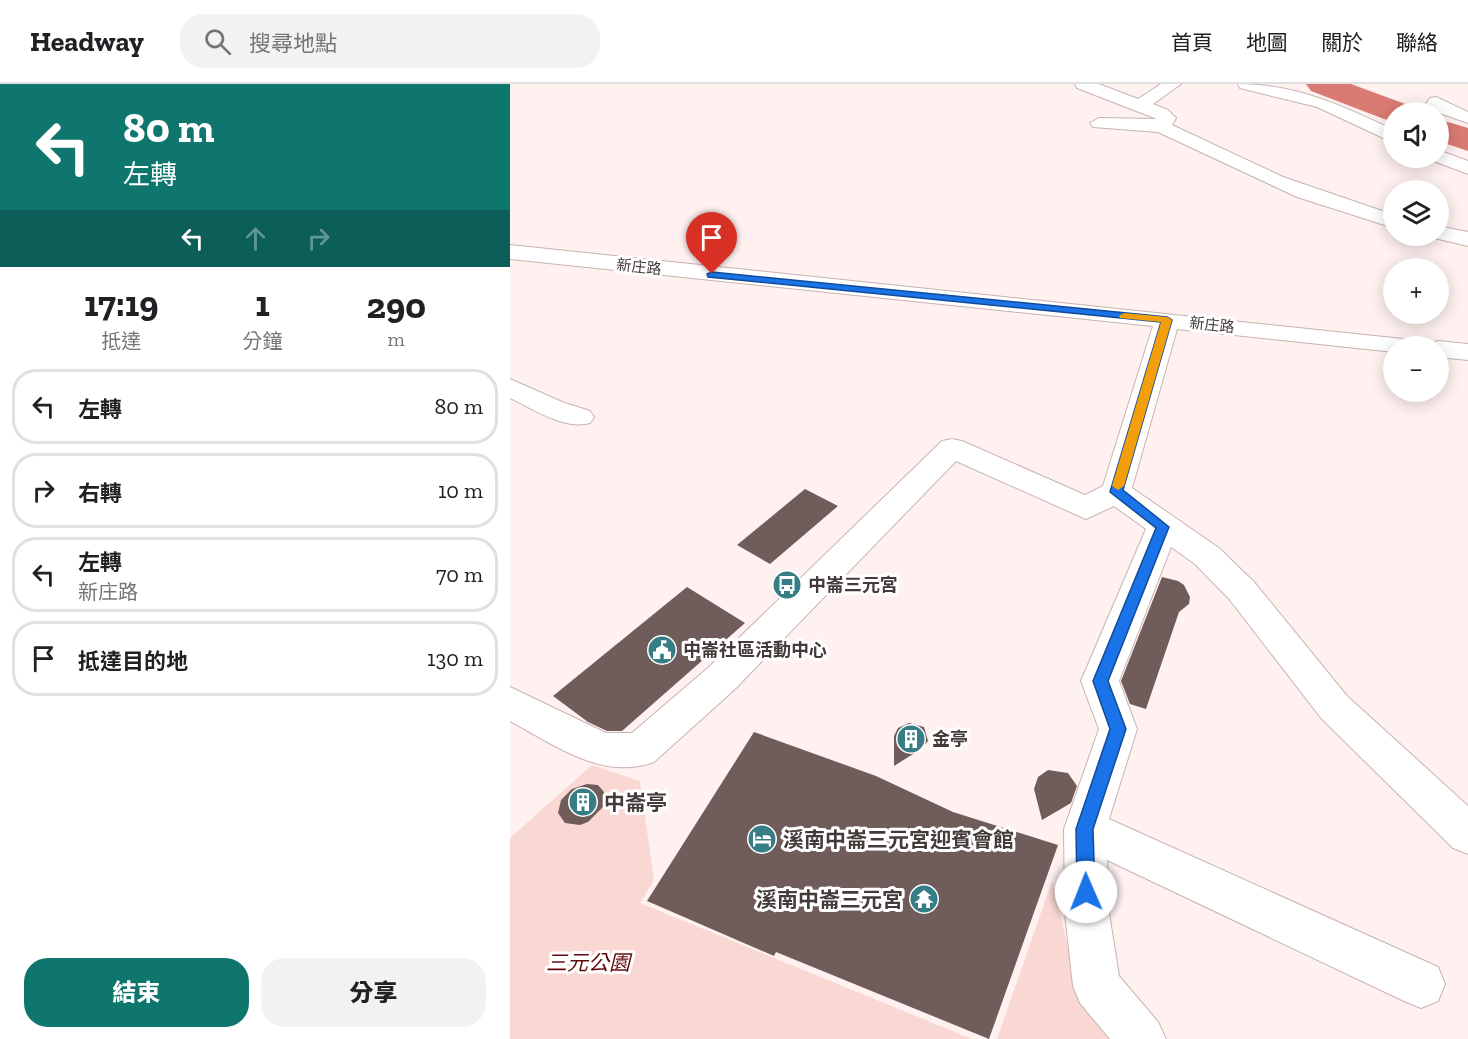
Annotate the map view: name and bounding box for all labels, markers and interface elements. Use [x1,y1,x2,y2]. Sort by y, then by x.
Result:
search box [180,14,600,68]
text: Headway [30,25,144,58]
icon: search [201,25,234,58]
text: 搜尋地點 [249,30,337,57]
text: 首頁 [1171,30,1213,55]
text: 地圖 [1246,30,1288,55]
text: 關於 [1321,30,1363,55]
text: 聯絡 [1396,30,1438,55]
text: 80 m [123,102,214,153]
map controls [1383,102,1449,402]
button: sound [1383,102,1449,168]
icon: left [24,108,102,186]
text: 左轉 [123,159,177,191]
button: layers [1383,180,1449,246]
pin [686,212,737,274]
icon: arrive [695,221,728,254]
icon: left [176,222,209,255]
icon: ahead [239,222,272,255]
icon: right [302,222,335,255]
street label: 新庄路 [616,256,662,278]
button: + [1383,258,1449,324]
text: 17:19 [84,282,158,325]
text: 1 [255,282,270,325]
text: 290 [367,284,426,327]
street label: 新庄路 [1189,314,1235,336]
text: m [388,327,405,351]
text: 抵達 [101,329,141,353]
text: 分鐘 [243,329,283,353]
button: − [1383,336,1449,402]
icon: left [27,390,60,423]
text: 80 m [435,393,483,420]
text: 左轉 [78,396,122,423]
icon: right [27,474,60,507]
text: 10 m [438,477,483,504]
text: 右轉 [78,480,122,507]
text: 左轉 [78,549,122,576]
icon: left [27,558,60,591]
text: 70 m [436,561,483,588]
bus stop icon: 中崙三元宮 [771,569,803,601]
place label: 中崙三元宮 [808,574,898,596]
text: 新庄路 [78,580,138,604]
public building icon: 中崙社區活動中心 [646,634,678,666]
place label: 中崙社區活動中心 [683,639,827,661]
icon: arrive [27,642,60,675]
text: 130 m [427,645,483,672]
text: 抵達目的地 [78,648,188,675]
building icon: 金亭 [895,723,927,755]
place label: 金亭 [932,728,968,750]
building icon: 中崙亭 [567,786,599,818]
place label: 中崙亭 [604,790,667,815]
hotel icon: 溪南中崙三元宮迎賓會館 [746,823,778,855]
place label: 溪南中崙三元宮迎賓會館 [783,827,1014,852]
position arrow [1054,860,1118,924]
temple icon: 溪南中崙三元宮 [908,883,940,915]
place label: 溪南中崙三元宮 [756,887,903,912]
park label: 三元公園 [546,950,633,975]
button: 結束 [24,958,249,1027]
button: 分享 [261,958,486,1027]

